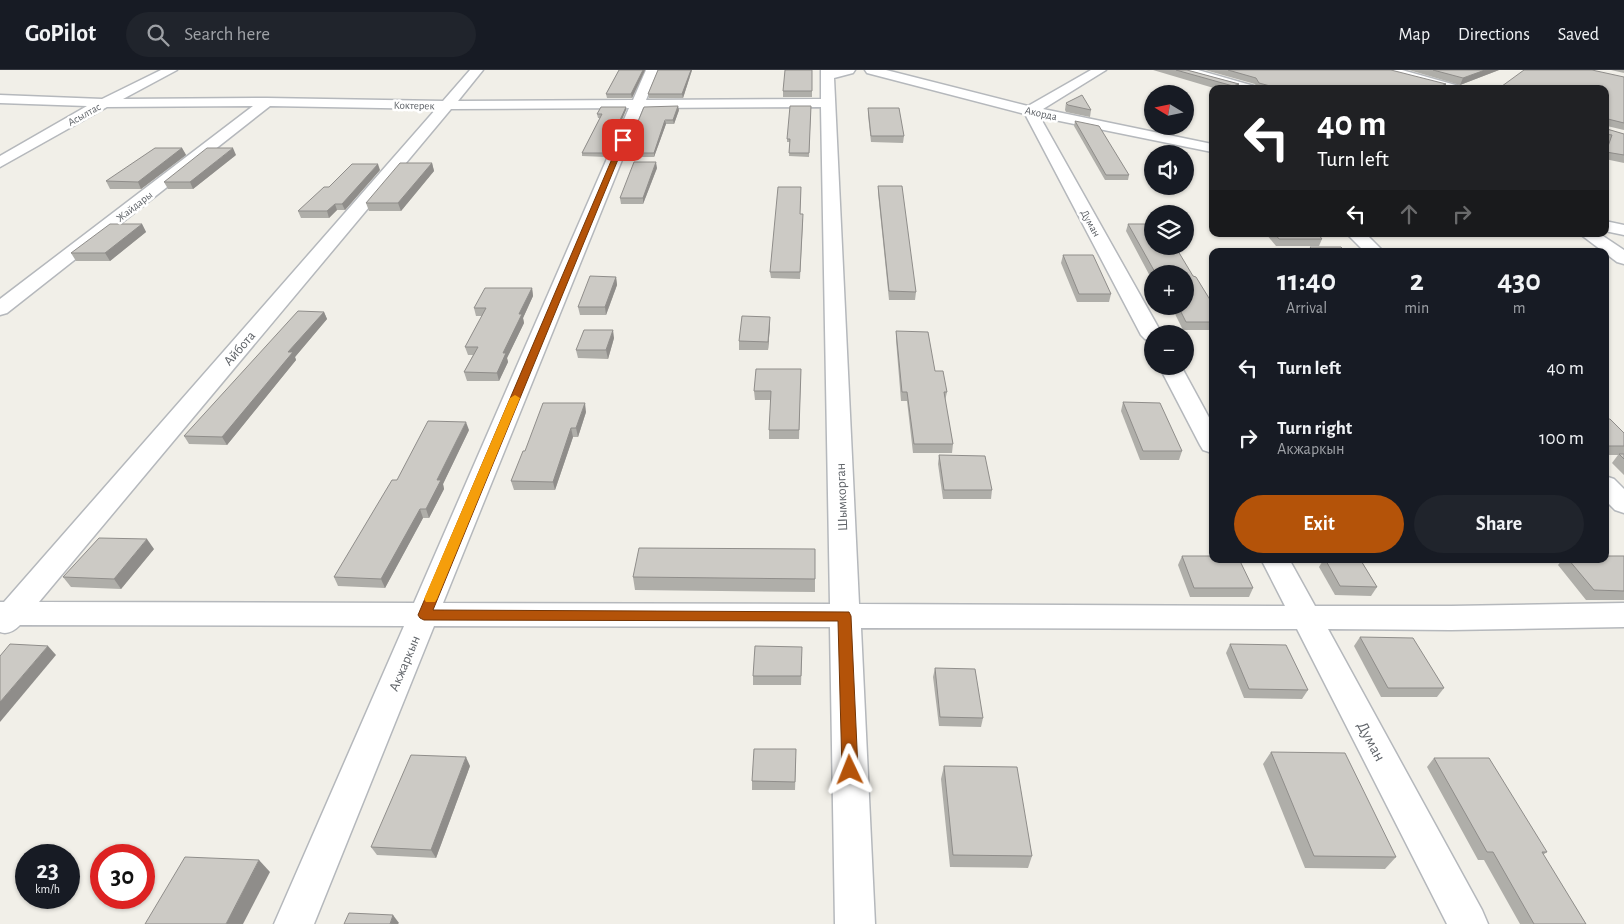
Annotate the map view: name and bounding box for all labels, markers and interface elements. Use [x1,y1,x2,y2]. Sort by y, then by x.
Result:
search box [126,12,476,57]
icon: search [144,21,172,49]
text: GoPilot [25,22,96,46]
text: Search here [184,25,270,44]
text: Map [1399,26,1430,44]
text: Directions [1458,26,1530,44]
text: Saved [1558,26,1599,44]
north arrow [1144,85,1194,135]
map controls [1144,85,1194,375]
street label: Коктерек [393,100,435,111]
street label: Асылтас [66,101,103,128]
street label: Акорда [1024,105,1058,122]
icon: left [1234,105,1299,170]
text: 40 m [1317,107,1386,142]
pin [602,119,644,161]
icon: arrive [609,126,637,154]
button: sound [1144,145,1194,195]
text: Turn left [1317,148,1389,170]
street label: Жайдары [114,189,154,224]
icon: left [1342,200,1370,228]
icon: ahead [1395,200,1423,228]
icon: right [1448,200,1476,228]
button: layers [1144,205,1194,255]
street label: Думан [1079,208,1102,239]
button: + [1144,265,1194,315]
text: 11:40 [1277,266,1336,296]
text: 2 [1410,266,1424,296]
text: 430 [1497,266,1541,296]
text: Arrival [1286,300,1327,316]
text: min [1404,300,1429,316]
text: m [1513,300,1526,316]
button: − [1144,325,1194,375]
street label: Айбота [221,328,259,369]
icon: left [1234,354,1262,382]
text: Turn left [1277,359,1341,378]
text: 40 m [1546,359,1584,378]
text: Turn right [1277,419,1352,438]
icon: right [1234,424,1262,452]
text: 100 m [1539,429,1584,448]
text: Акжаркын [1277,441,1345,457]
street label: Шымкорган [834,463,850,531]
button: Exit [1234,495,1404,553]
button: Share [1414,495,1584,553]
street label: Акжаркын [387,633,423,693]
street label: Думан [1353,719,1388,764]
position arrow [823,743,875,795]
speed limit sign: 30 [90,844,155,909]
text: 23 [36,858,59,883]
text: km/h [35,883,60,895]

